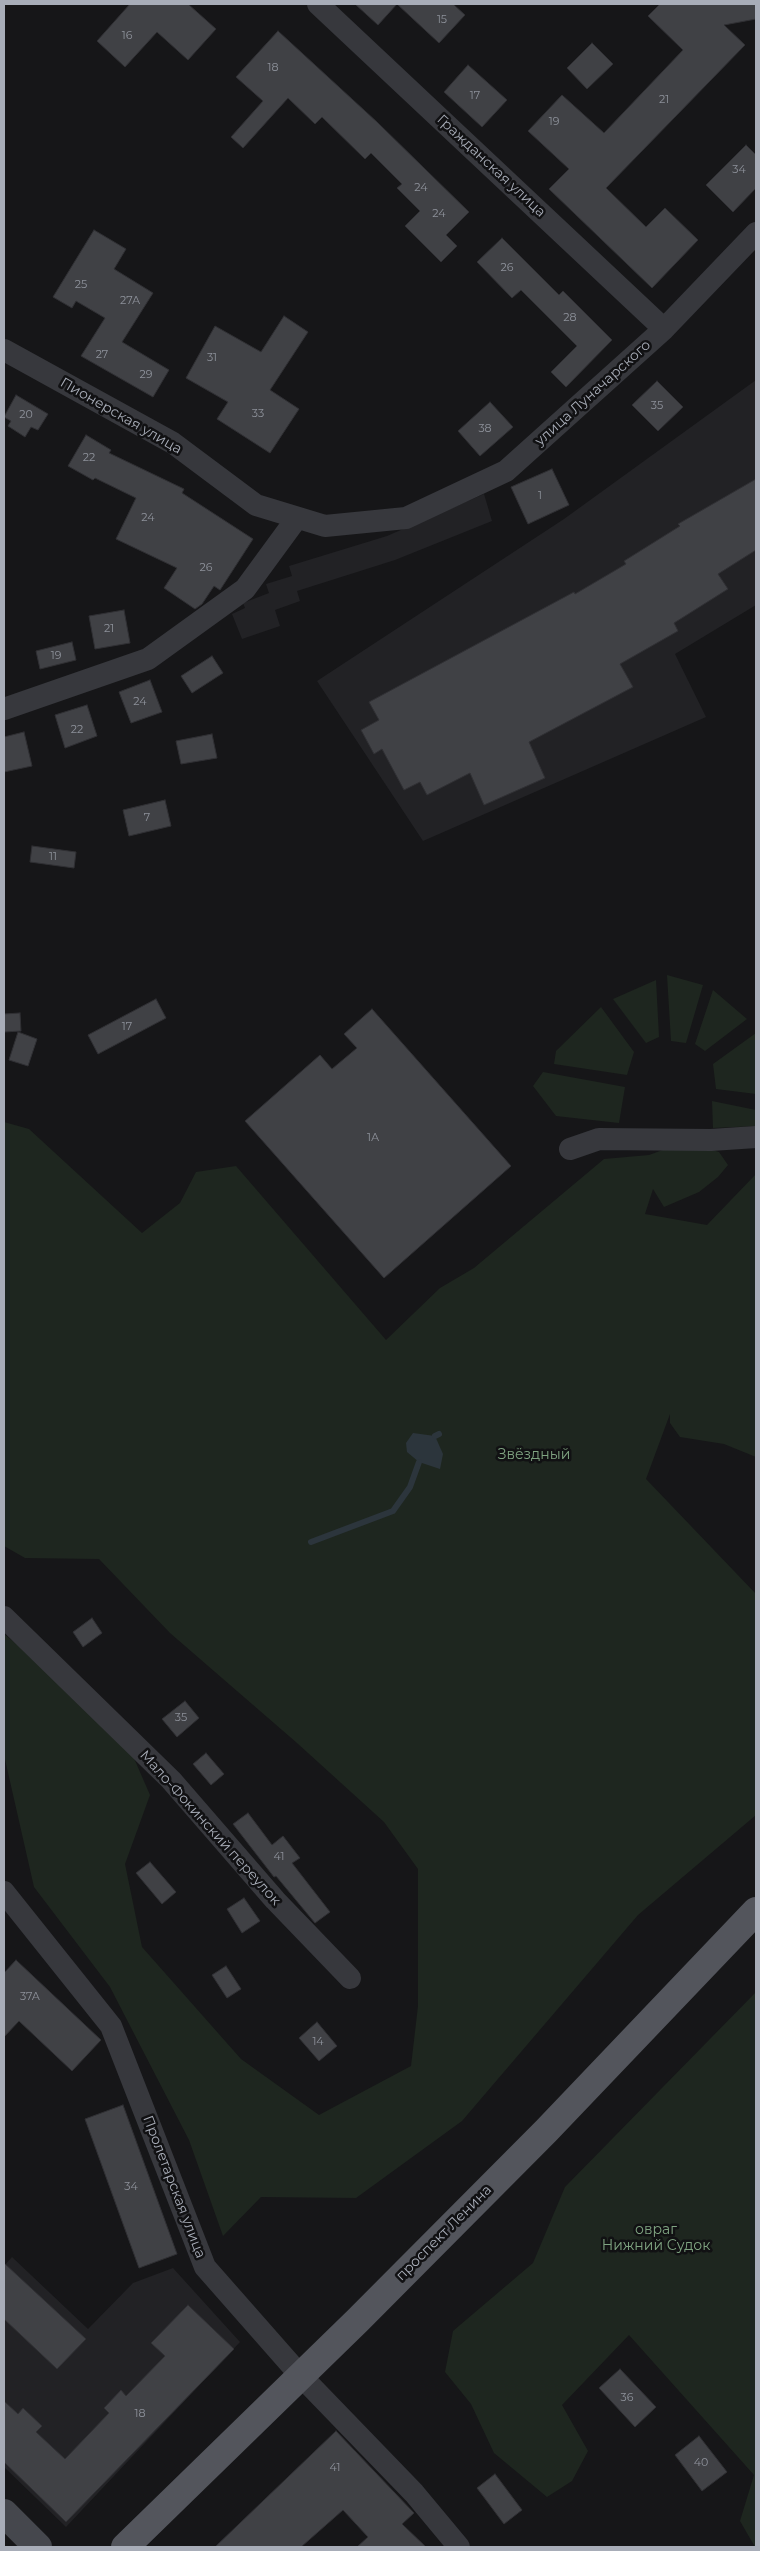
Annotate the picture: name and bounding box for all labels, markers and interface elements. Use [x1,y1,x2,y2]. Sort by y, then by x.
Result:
house number: 15 [437,13,447,27]
house number: 16 [122,29,132,43]
house number: 18 [268,61,278,75]
house number: 17 [470,89,480,103]
house number: 21 [659,93,669,107]
street label: Гражданская улица [433,111,549,221]
house number: 19 [549,115,559,129]
house number: 34 [732,163,746,177]
house number: 24 [414,181,428,195]
house number: 24 [432,207,446,221]
house number: 26 [501,261,513,275]
house number: 25 [75,278,87,292]
house number: 27А [120,294,140,308]
house number: 28 [563,311,577,325]
street label: улица Луначарского [532,337,654,449]
house number: 27 [96,348,108,362]
house number: 31 [207,351,217,365]
house number: 29 [140,368,152,382]
street label: Пионерская улица [57,374,185,458]
house number: 35 [651,399,663,413]
house number: 33 [252,407,264,421]
house number: 20 [19,408,33,422]
house number: 38 [478,422,492,436]
house number: 22 [83,451,95,465]
house number: 1 [538,489,542,503]
house number: 24 [141,511,155,525]
house number: 26 [200,561,212,575]
house number: 21 [104,622,114,636]
house number: 19 [51,649,61,663]
house number: 24 [133,695,147,709]
house number: 22 [71,723,83,737]
house number: 7 [144,811,150,825]
house number: 11 [49,850,57,864]
house number: 17 [122,1020,132,1034]
house number: 1А [367,1131,379,1145]
park label: Звёздный [498,1447,570,1463]
house number: 35 [175,1711,187,1725]
street label: Мало-Фокинский переулок [136,1747,284,1909]
house number: 41 [274,1850,284,1864]
house number: 37А [20,1990,40,2004]
house number: 14 [312,2035,324,2049]
street label: Пролетарская улица [139,2113,209,2261]
house number: 34 [124,2180,138,2194]
street label: проспект Ленина [393,2182,495,2284]
park label: овраг Нижний Судок [602,2222,710,2254]
house number: 36 [621,2391,633,2405]
house number: 18 [135,2407,145,2421]
house number: 40 [694,2456,708,2470]
house number: 41 [330,2461,340,2475]

